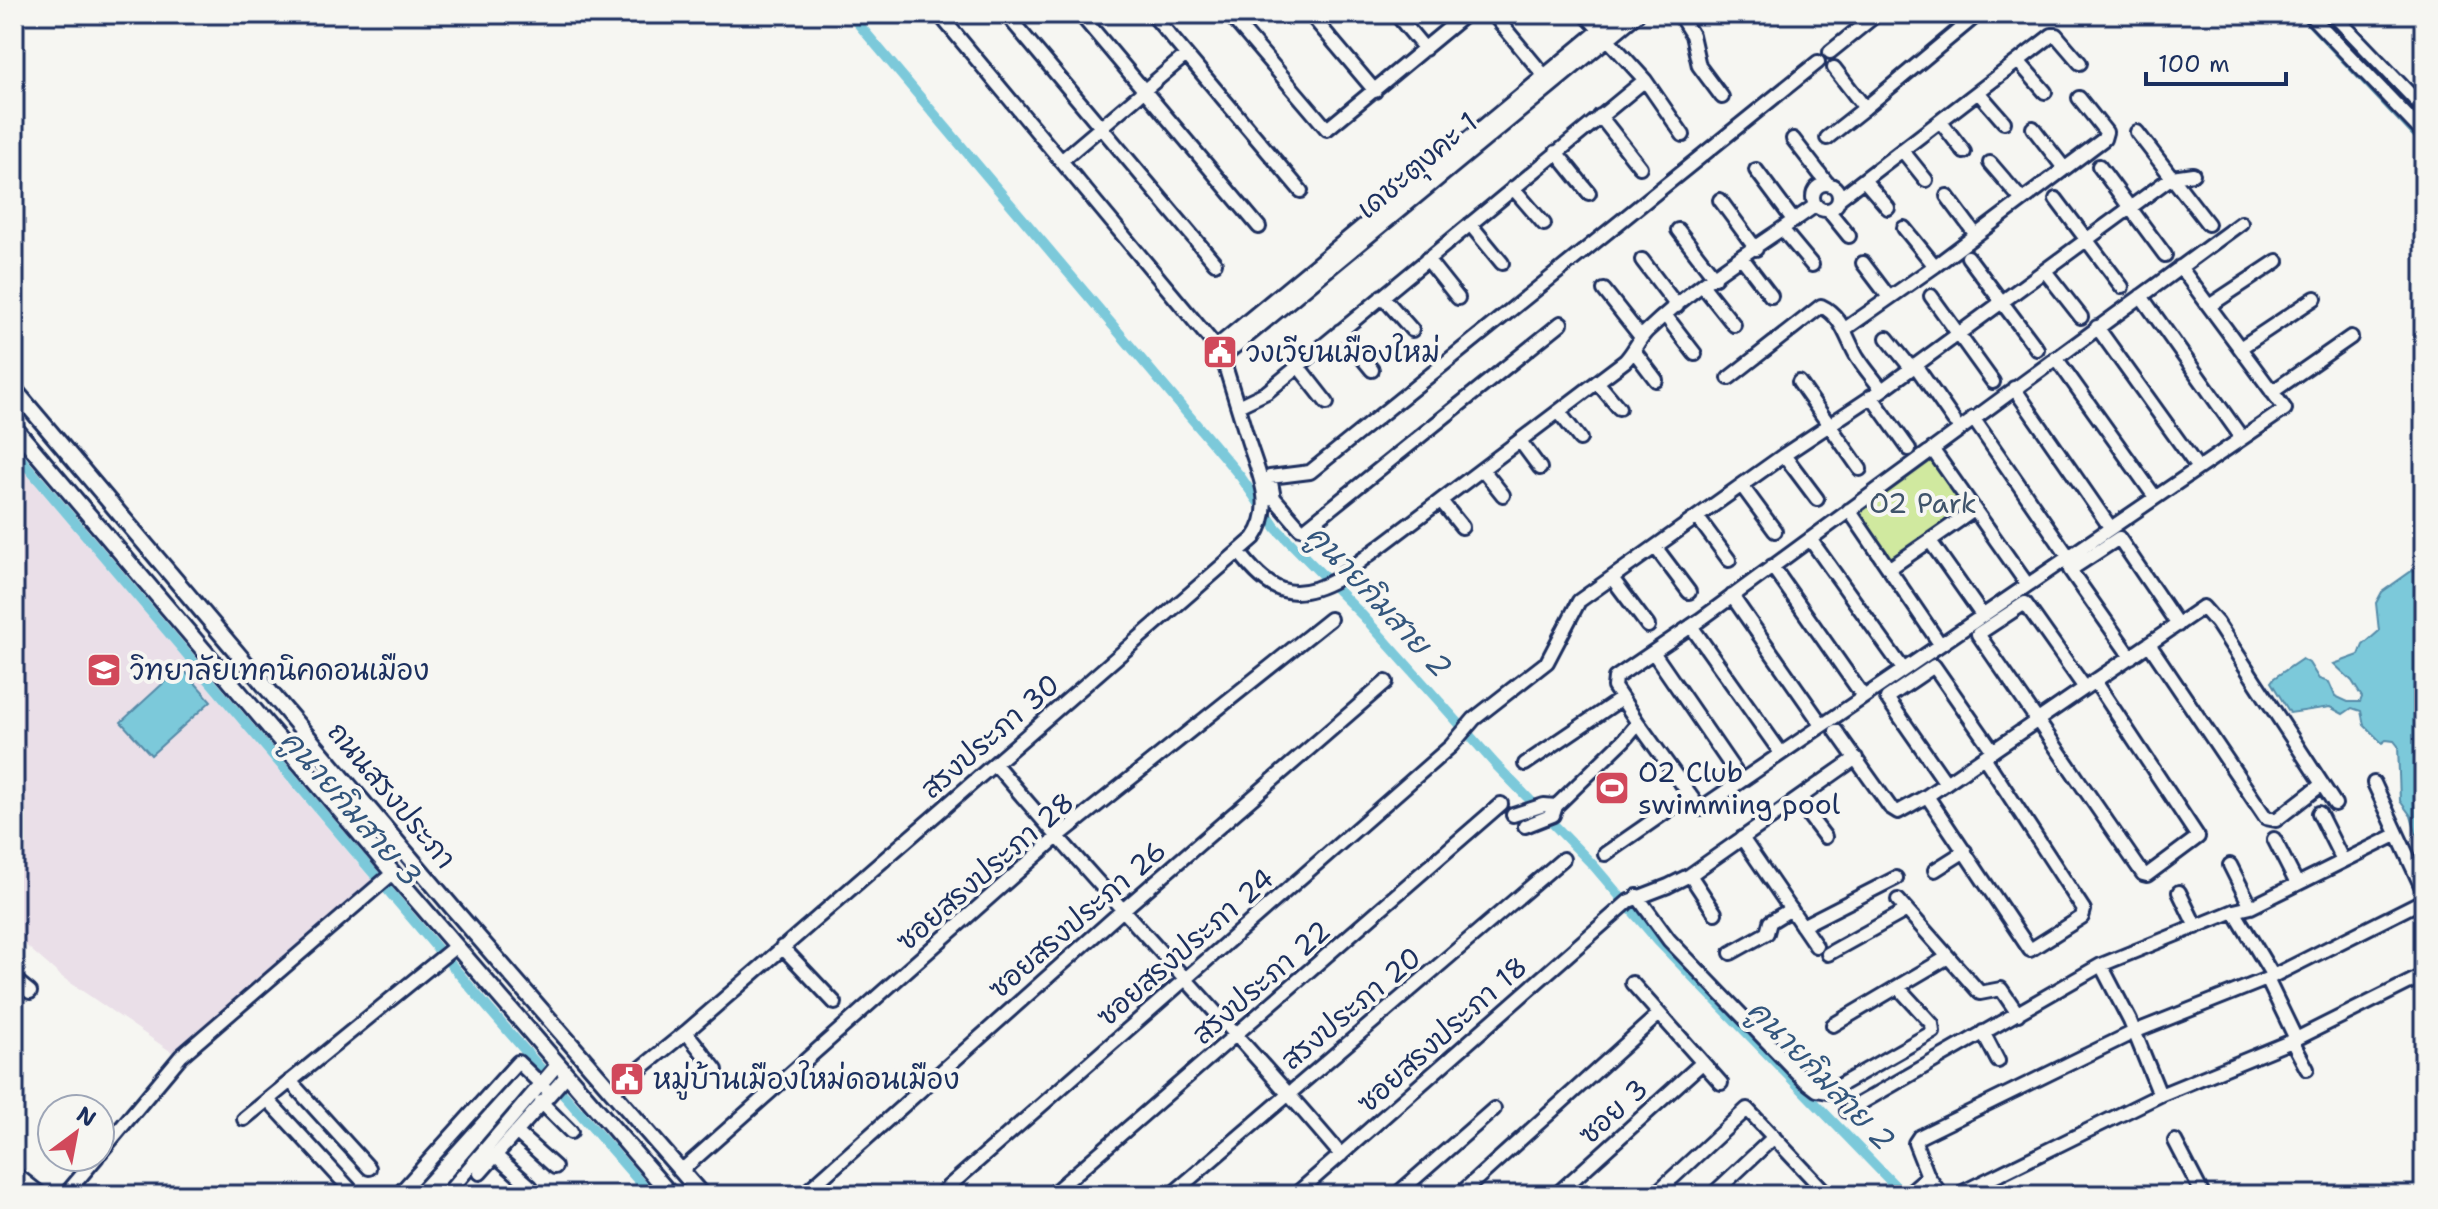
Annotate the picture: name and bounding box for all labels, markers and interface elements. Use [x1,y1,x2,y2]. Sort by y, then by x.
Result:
scale bar [2146,36,2286,86]
text: 100 m [2158,48,2230,80]
street label: เดชะตุงคะ 1 [1348,103,1487,228]
public building icon: วงเวียนเมืองใหม่ [1201,333,1239,371]
place label: วงเวียนเมืองใหม่ [1246,333,1440,371]
park label: O2 Park [1869,484,1977,522]
water label: คูนายกิมสาย 2 [1296,515,1461,688]
school or university icon: วิทยาลัยเทคนิคดอนเมือง [85,651,123,689]
place label: วิทยาลัยเทคนิคดอนเมือง [130,651,429,689]
street label: สรงประภา 30 [913,665,1067,807]
street label: ถนนสรงประภา [319,714,465,876]
water label: คูนายกิมสาย 3 [270,720,431,896]
place label: O2 Club swimming pool [1638,753,1841,823]
sports icon: O2 Club swimming pool [1593,769,1631,807]
street label: ซอยสรงประภา 28 [888,783,1082,959]
street label: ซอยสรงประภา 26 [980,831,1174,1007]
street label: ซอยสรงประภา 24 [1088,859,1282,1035]
street label: สรงประภา 22 [1184,911,1338,1053]
street label: สรงประภา 20 [1273,938,1429,1078]
street label: ซอยสรงประภา 18 [1349,947,1535,1121]
water label: คูนายกิมสาย 2 [1737,990,1904,1161]
public building icon: หมู่บ้านเมืองใหม่ดอนเมือง [608,1060,646,1098]
place label: หมู่บ้านเมืองใหม่ดอนเมือง [653,1060,959,1100]
street label: ซอย 3 [1570,1070,1656,1152]
north arrow [36,1093,116,1173]
text: N [71,1100,101,1133]

